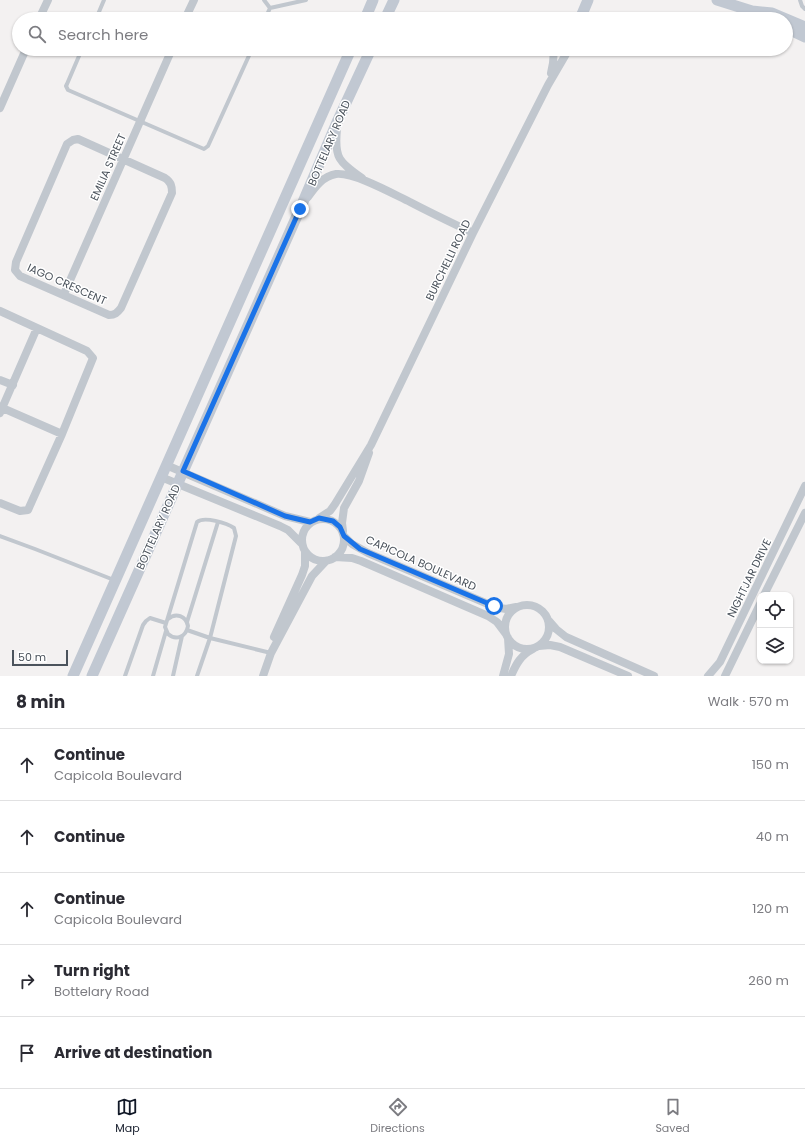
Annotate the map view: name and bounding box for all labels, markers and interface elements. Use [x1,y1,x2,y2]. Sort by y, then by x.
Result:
search box [12,12,793,56]
icon: search [26,23,48,45]
text: Search here [58,24,148,45]
street label: BOTTELARY ROAD [304,97,354,188]
street label: EMILIA STREET [86,131,130,203]
route end [291,200,309,218]
street label: BURCHELLI ROAD [421,217,475,303]
street label: IAGO CRESCENT [25,259,109,309]
street label: BOTTELARY ROAD [132,482,184,572]
street label: CAPICOLA BOULEVARD [363,531,479,595]
street label: NIGHTJAR DRIVE [723,536,775,620]
map controls [757,592,793,664]
button: locate [757,592,793,628]
route start [485,597,503,615]
button: layers [757,628,793,664]
scale bar [12,648,68,667]
text: 50 m [18,649,46,665]
text: 8 min [16,690,65,714]
text: Walk · 570 m [708,692,789,711]
text: Continue [54,744,125,765]
icon: ahead [16,754,38,776]
text: 150 m [752,755,789,774]
text: Capicola Boulevard [54,766,182,785]
icon: ahead [16,826,38,848]
text: Continue [54,826,125,847]
text: 40 m [756,827,789,846]
text: Continue [54,888,125,909]
icon: ahead [16,898,38,920]
text: 120 m [752,899,789,918]
text: Capicola Boulevard [54,910,182,929]
text: Turn right [54,960,130,981]
icon: right [16,970,38,992]
text: 260 m [748,971,789,990]
text: Bottelary Road [54,982,149,1001]
icon: arrive [16,1042,38,1064]
text: Arrive at destination [54,1042,212,1063]
tab: Map [115,1096,140,1137]
tab: Directions [370,1096,425,1137]
tab: Saved [655,1096,690,1137]

